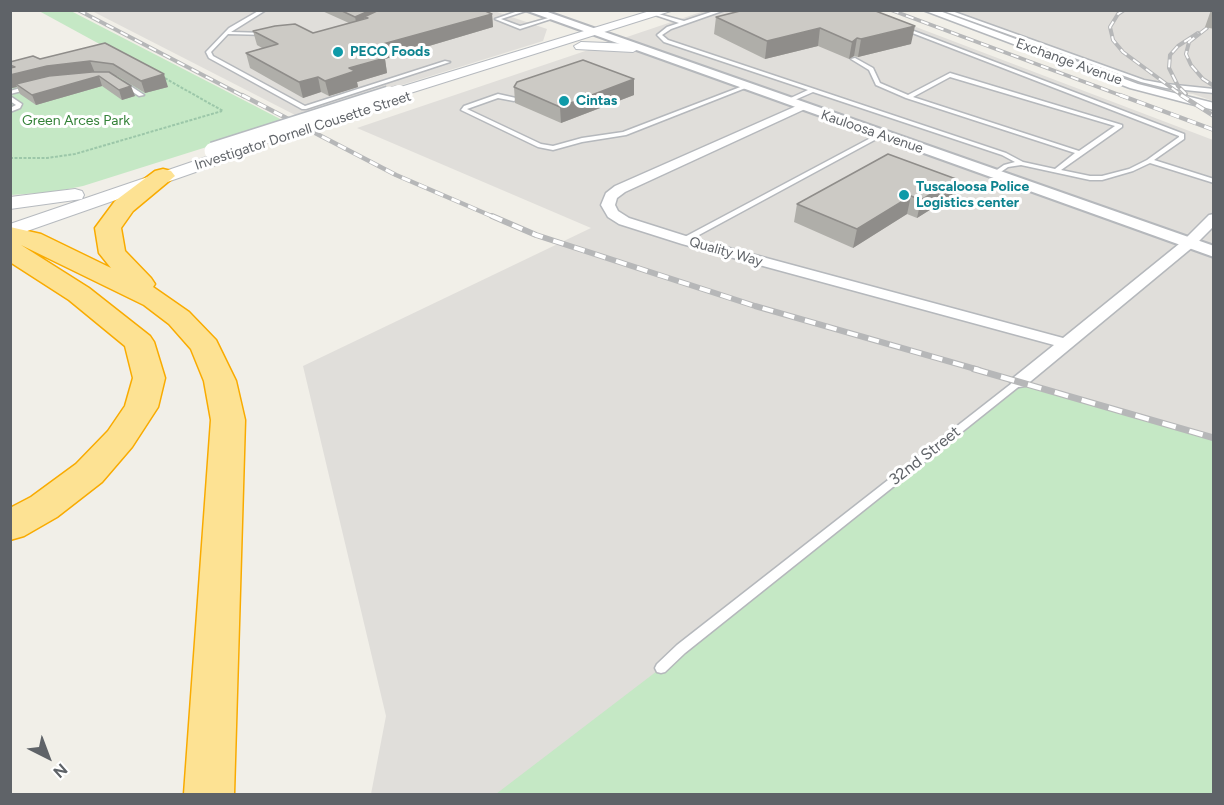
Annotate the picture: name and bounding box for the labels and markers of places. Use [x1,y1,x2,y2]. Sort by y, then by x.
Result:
place label: PECO Foods [350,44,430,60]
marker: PECO Foods [331,45,345,59]
place label: Cintas [576,93,617,109]
marker: Cintas [557,94,571,108]
place label: Tuscaloosa Police Logistics center [916,179,1029,212]
marker: Tuscaloosa Police Logistics center [897,188,911,202]

